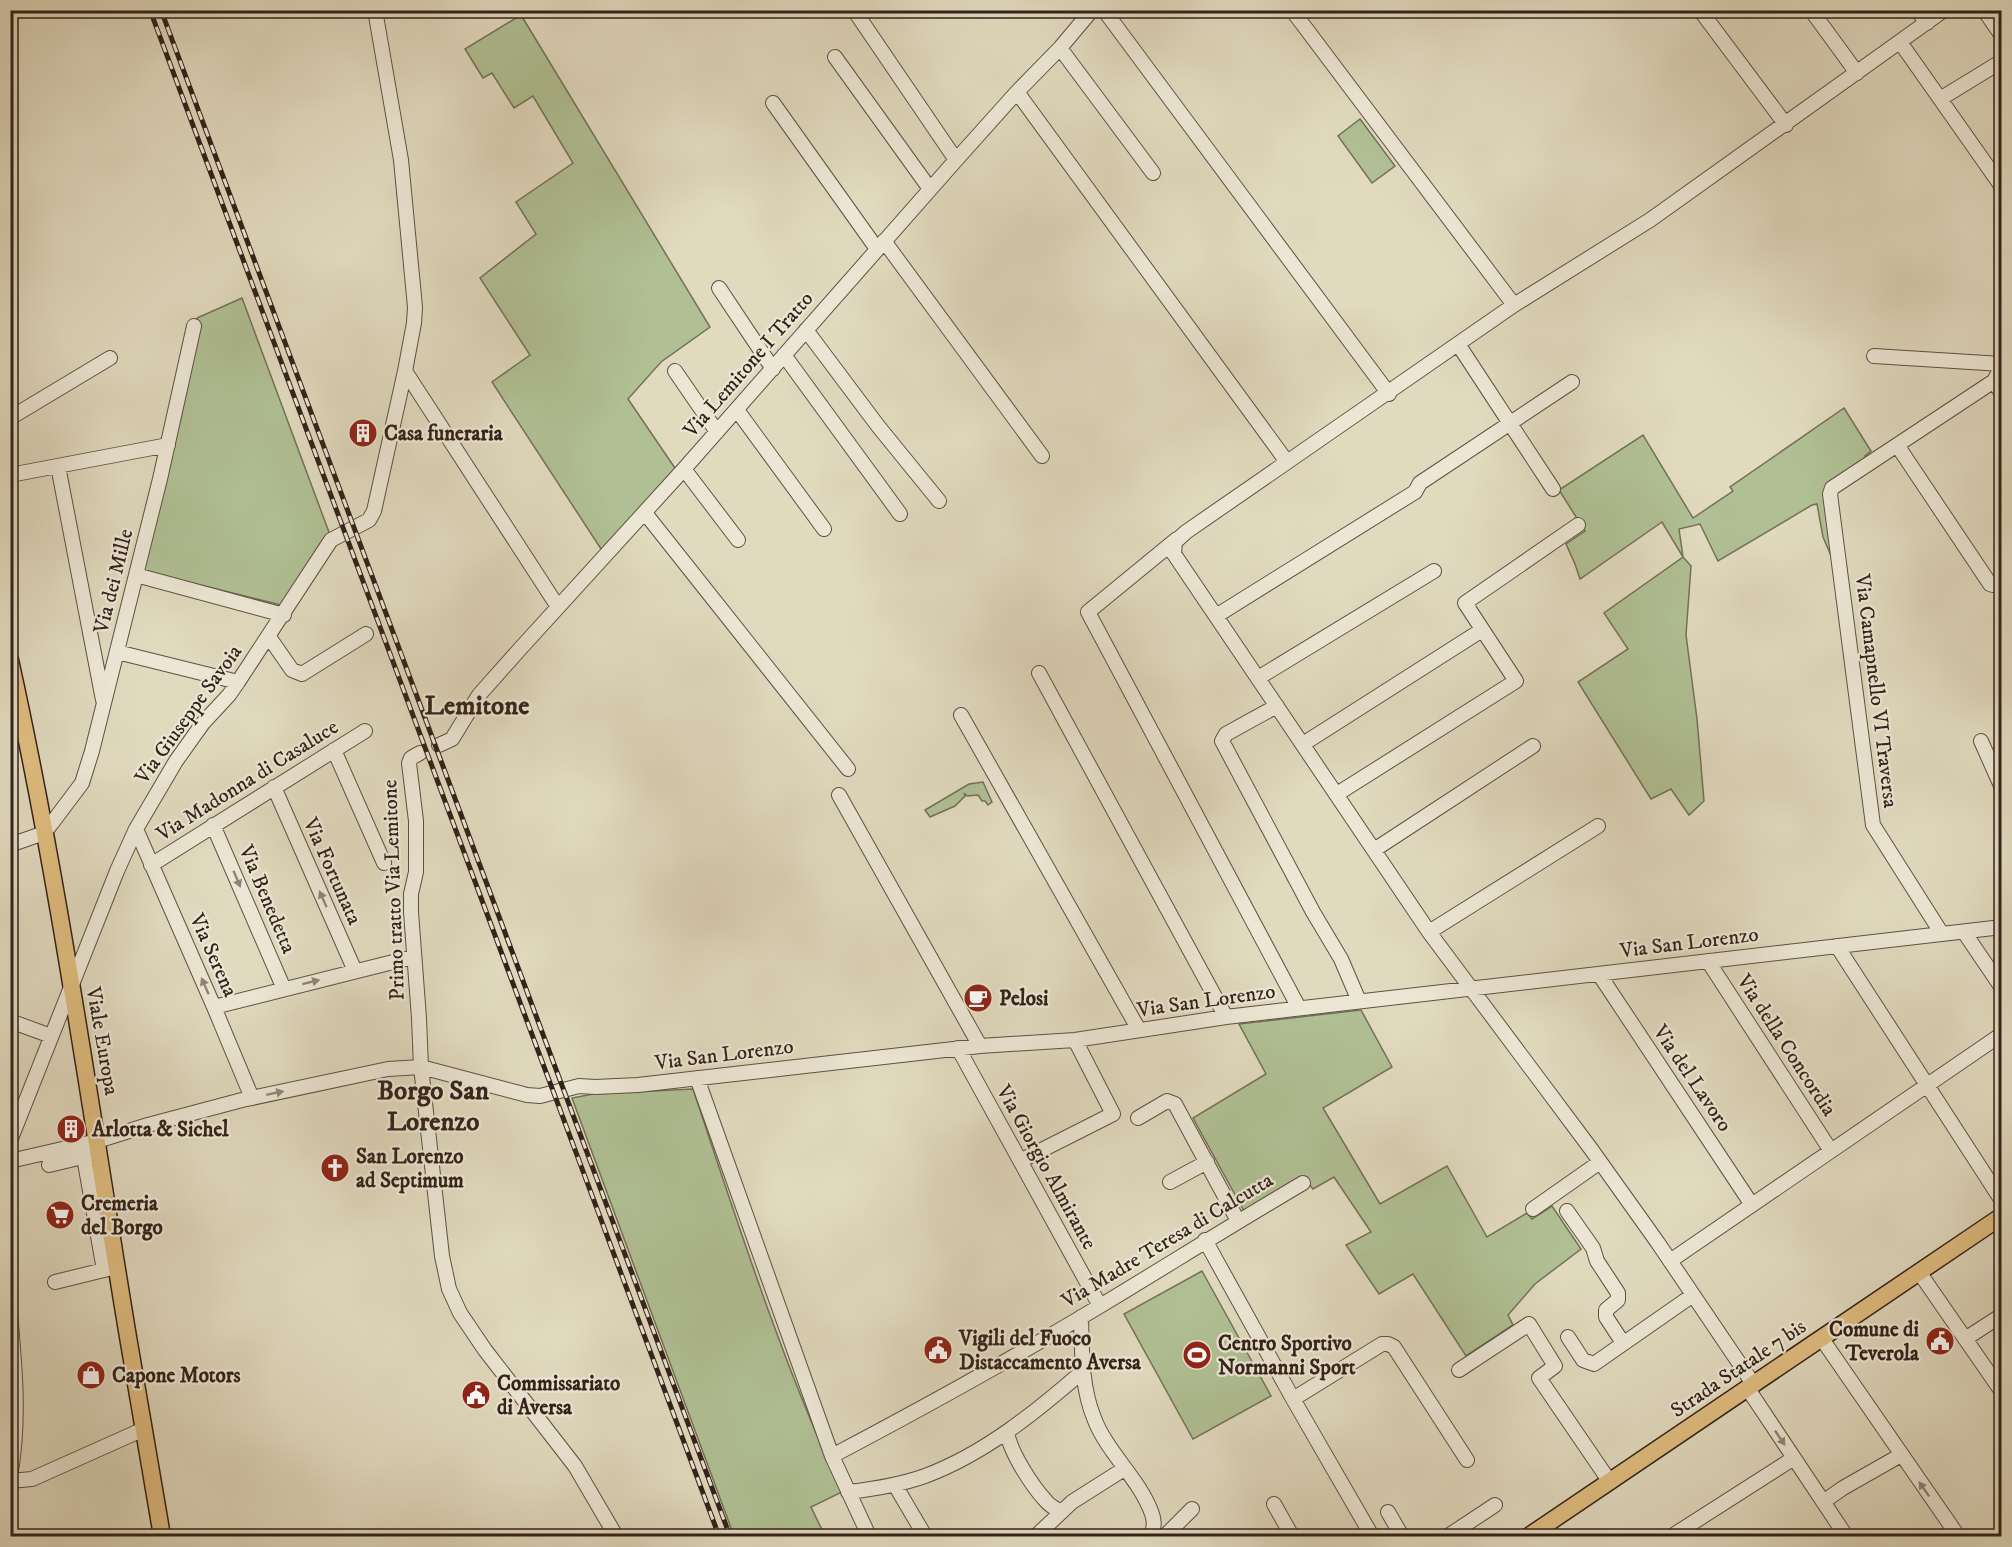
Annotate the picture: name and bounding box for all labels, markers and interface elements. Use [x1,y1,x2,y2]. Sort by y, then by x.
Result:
street label: Via Lemitone I Tratto [678,286,819,444]
building icon: Casa funeraria [347,417,379,449]
place label: Casa funeraria [384,421,504,447]
street label: Via dei Mille [88,526,140,637]
street label: Via Camapnello VI Traversa [1849,572,1903,810]
street label: Via Giuseppe Savoia [129,640,248,790]
district label: Lemitone [425,689,529,723]
street label: Via Madonna di Casaluce [151,714,343,848]
street label: Primo tratto Via Lemitone [377,779,411,1001]
street label: Via Fortunata [297,813,367,929]
street label: Via Benedetta [232,840,302,958]
one-way arrow [232,870,242,888]
one-way arrow [318,890,327,907]
street label: Via Serena [183,909,243,1001]
street label: Via San Lorenzo [1617,922,1760,965]
street label: Via della Concordia [1730,969,1842,1121]
one-way arrow [302,976,321,986]
one-way arrow [200,977,210,995]
street label: Via San Lorenzo [1134,978,1277,1024]
cafe icon: Pelosi [962,982,994,1014]
street label: Viale Europa [80,984,124,1097]
place label: Pelosi [999,986,1049,1012]
street label: Via del Lavoro [1646,1019,1737,1137]
street label: Via San Lorenzo [652,1034,795,1077]
district label: Borgo San Lorenzo [377,1074,490,1139]
street label: Via Giorgio Almirante [990,1080,1102,1255]
one-way arrow [266,1088,284,1098]
building icon: Arlotta & Sichel [55,1113,87,1145]
place label: Arlotta & Sichel [91,1117,229,1143]
place label: San Lorenzo ad Septimum [356,1144,464,1194]
church icon: San Lorenzo ad Septimum [319,1152,351,1184]
street label: Via Madre Teresa di Calcutta [1056,1167,1278,1315]
place label: Cremeria del Borgo [81,1191,163,1241]
supermarket icon: Cremeria del Borgo [44,1199,76,1231]
street label: Strada Statale 7 bis [1666,1314,1811,1424]
place label: Comune di Teverola [1829,1317,1920,1367]
public building icon: Comune di Teverola [1924,1325,1956,1357]
place label: Vigili del Fuoco Distaccamento Aversa [958,1326,1142,1376]
place label: Centro Sportivo Normanni Sport [1218,1331,1356,1381]
public building icon: Vigili del Fuoco Distaccamento Aversa [922,1334,954,1366]
sports icon: Centro Sportivo Normanni Sport [1181,1339,1213,1371]
shop icon: Capone Motors [75,1359,107,1391]
place label: Capone Motors [112,1363,241,1389]
place label: Commissariato di Aversa [497,1371,620,1421]
public building icon: Commissariato di Aversa [460,1379,492,1411]
one-way arrow [1774,1429,1786,1445]
one-way arrow [1918,1481,1930,1497]

